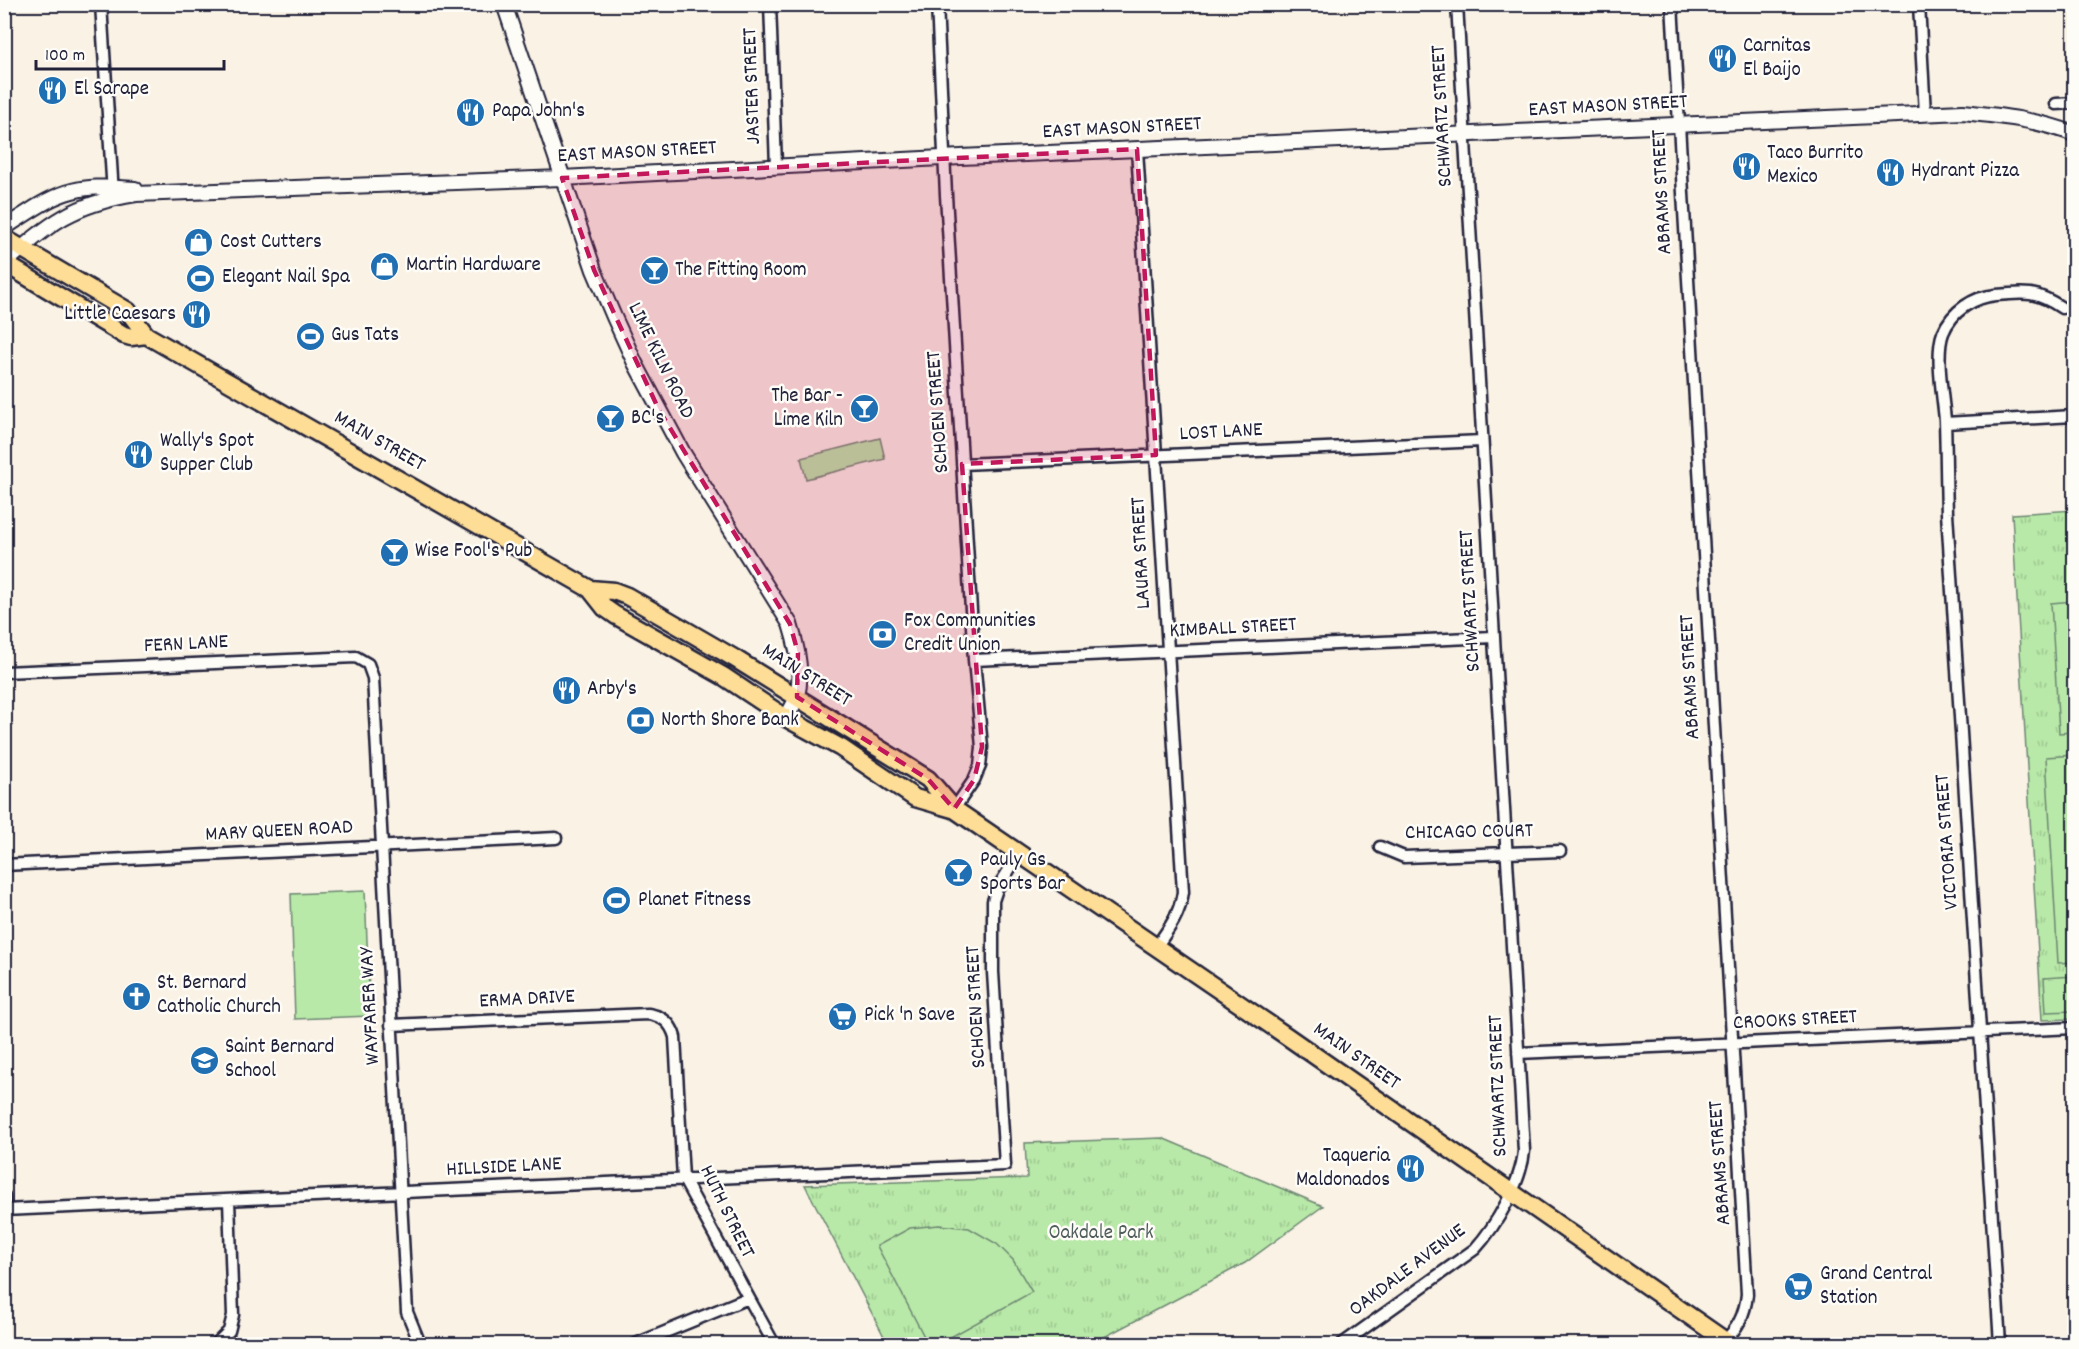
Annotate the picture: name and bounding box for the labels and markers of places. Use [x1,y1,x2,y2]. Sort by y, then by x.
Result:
place label: Carnitas El Baijo [1743,32,1811,86]
restaurant icon: Carnitas El Baijo [1706,43,1738,75]
restaurant icon: El Sarape [37,74,69,106]
place label: El Sarape [74,75,149,105]
restaurant icon: Papa John's [455,96,487,128]
place label: Papa John's [492,97,585,127]
place label: Taco Burrito Mexico [1767,139,1863,193]
restaurant icon: Taco Burrito Mexico [1730,150,1762,182]
restaurant icon: Hydrant Pizza [1874,156,1906,188]
place label: Hydrant Pizza [1911,157,2020,187]
shop icon: Cost Cutters [183,227,215,259]
place label: Cost Cutters [220,228,322,258]
shop icon: Martin Hardware [369,250,401,282]
place label: Martin Hardware [406,251,541,281]
bar icon: The Fitting Room [638,255,670,287]
place label: The Fitting Room [675,256,807,286]
sports icon: Elegant Nail Spa [185,262,217,294]
place label: Elegant Nail Spa [222,263,351,293]
restaurant icon: Little Caesars [181,299,213,331]
place label: Little Caesars [64,300,176,330]
sports icon: Gus Tats [294,320,326,352]
place label: Gus Tats [331,321,399,351]
place label: The Bar - Lime Kiln [771,382,843,436]
bar icon: The Bar - Lime Kiln [848,393,880,425]
bar icon: BC's [594,403,626,435]
place label: BC's [631,404,664,434]
place label: Wally's Spot Supper Club [160,427,254,481]
restaurant icon: Wally's Spot Supper Club [123,438,155,470]
bar icon: Wise Fool's Pub [378,536,410,568]
place label: Wise Fool's Pub [415,537,532,567]
place label: Fox Communities Credit Union [904,607,1036,661]
bank icon: Fox Communities Credit Union [867,618,899,650]
restaurant icon: Arby's [550,674,582,706]
place label: Arby's [587,675,637,705]
bank icon: North Shore Bank [624,705,656,737]
place label: North Shore Bank [661,706,799,736]
place label: Pauly Gs Sports Bar [980,846,1065,900]
bar icon: Pauly Gs Sports Bar [943,857,975,889]
sports icon: Planet Fitness [601,885,633,917]
place label: Planet Fitness [638,886,751,916]
place label: St. Bernard Catholic Church [157,969,281,1023]
church icon: St. Bernard Catholic Church [120,980,152,1012]
supermarket icon: Pick 'n Save [827,1000,859,1032]
place label: Pick 'n Save [864,1001,955,1031]
place label: Saint Bernard School [225,1033,334,1087]
school or university icon: Saint Bernard School [188,1044,220,1076]
place label: Taqueria Maldonados [1296,1142,1391,1196]
restaurant icon: Taqueria Maldonados [1395,1153,1427,1185]
place label: Grand Central Station [1820,1260,1932,1314]
supermarket icon: Grand Central Station [1783,1271,1815,1303]

